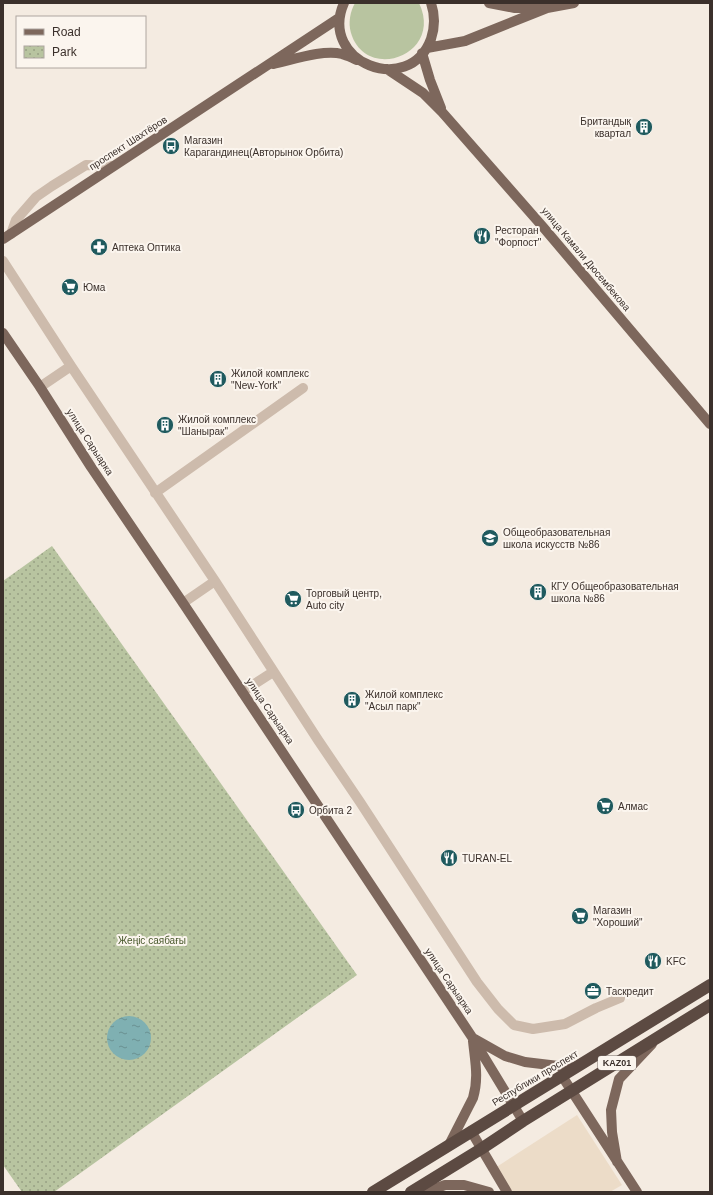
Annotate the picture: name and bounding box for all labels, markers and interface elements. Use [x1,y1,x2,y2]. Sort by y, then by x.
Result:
legend [16,16,146,68]
text: Road [52,25,81,39]
text: Park [52,45,78,59]
street label: проспект Шахтёров [87,114,169,172]
place label: Британдық квартал [580,116,632,139]
building icon: Британдық квартал [634,117,654,137]
place label: Магазин Карагандинец(Авторынок Орбита) [184,135,343,158]
bus stop icon: Магазин Карагандинец(Авторынок Орбита) [161,136,181,156]
street label: улица Камали Дюсембекова [539,205,633,313]
place label: Ресторан "Форпост" [495,225,542,248]
restaurant icon: Ресторан "Форпост" [472,226,492,246]
pharmacy icon: Аптека Оптика [89,237,109,257]
place label: Аптека Оптика [112,242,181,253]
supermarket icon: Юма [60,277,80,297]
place label: Юма [83,282,106,293]
place label: Жилой комплекс "New-York" [231,368,309,391]
building icon: Жилой комплекс "New-York" [208,369,228,389]
street label: улица Сарыарка [64,407,116,478]
place label: Жилой комплекс "Шанырак" [178,414,256,437]
building icon: Жилой комплекс "Шанырак" [155,415,175,435]
place label: Общеобразовательная школа искусств №86 [503,527,610,550]
school or university icon: Общеобразовательная школа искусств №86 [480,528,500,548]
place label: КГУ Общеобразовательная школа №86 [551,581,679,604]
building icon: КГУ Общеобразовательная школа №86 [528,582,548,602]
place label: Торговый центр, Auto city [306,588,382,611]
supermarket icon: Торговый центр, Auto city [283,589,303,609]
street label: улица Сарыарка [244,676,296,746]
place label: Жилой комплекс "Асыл парк" [365,689,443,712]
building icon: Жилой комплекс "Асыл парк" [342,690,362,710]
supermarket icon: Алмас [595,796,615,816]
bus stop icon: Орбита 2 [286,800,306,820]
place label: Алмас [618,801,648,812]
place label: Орбита 2 [309,805,352,816]
restaurant icon: TURAN-EL [439,848,459,868]
place label: TURAN-EL [462,853,512,864]
place label: Магазин "Хороший" [593,905,643,928]
supermarket icon: Магазин "Хороший" [570,906,590,926]
park label: Жеңіс саябағы [118,935,186,946]
street label: улица Сарыарка [423,946,475,1016]
restaurant icon: KFC [643,951,663,971]
place label: KFC [666,956,686,967]
office icon: Таскредит [583,981,603,1001]
place label: Таскредит [606,986,654,997]
street label: Республики проспект [490,1048,580,1108]
road number: KАZ01 [598,1056,636,1070]

